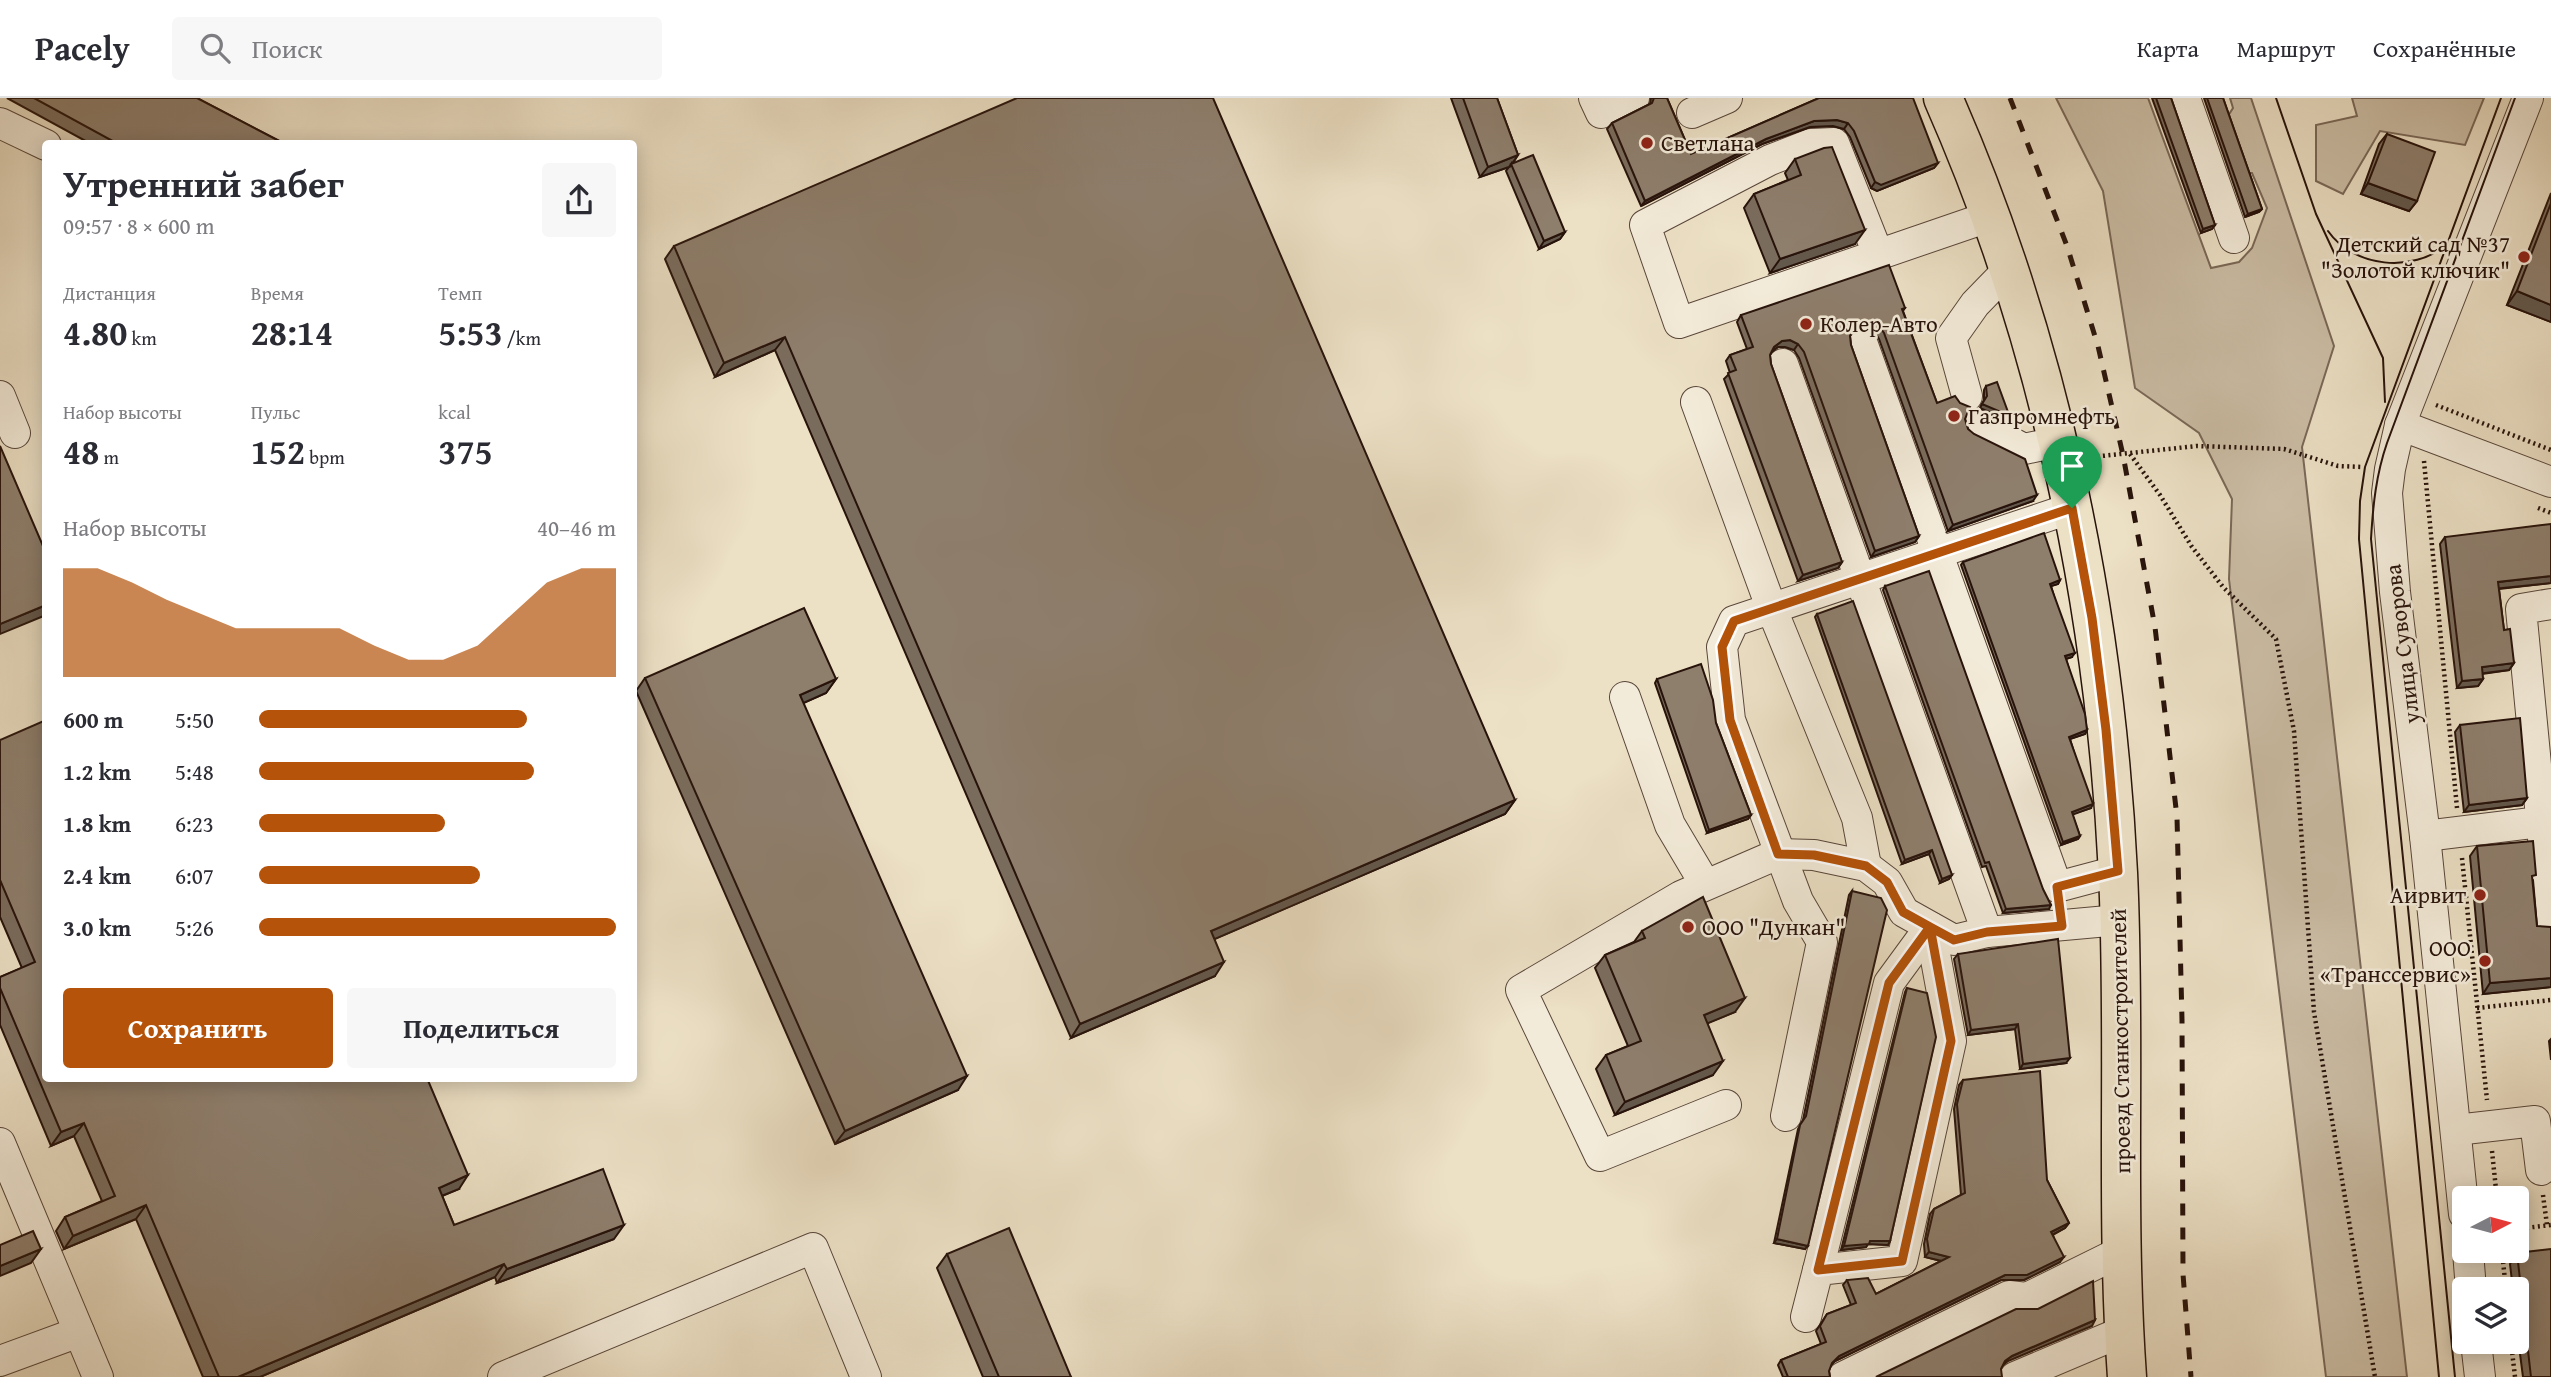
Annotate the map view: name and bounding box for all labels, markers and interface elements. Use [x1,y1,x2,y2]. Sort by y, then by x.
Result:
search box [172,17,662,80]
text: Pacely [35,24,130,72]
icon: search [196,29,234,67]
text: Поиск [252,29,322,68]
text: Карта [2137,31,2199,66]
text: Маршрут [2237,31,2335,66]
text: Сохранённые [2373,31,2516,66]
place label: Светлана [1661,126,1755,159]
marker: Светлана [1639,135,1655,151]
text: Утренний забег [63,155,344,211]
button: share [542,163,616,237]
text: 09:57 · 8 × 600 m [63,209,215,242]
place label: Детский сад №37 "Золотой ключик" [2321,227,2510,286]
marker: Детский сад №37 "Золотой ключик" [2516,249,2532,265]
text: Дистанция [63,279,156,307]
text: Время [251,279,304,307]
text: Темп [438,279,482,307]
text: 4.80 [63,307,127,358]
text: 28:14 [251,307,333,358]
text: 5:53 [438,307,503,358]
place label: Колер-Авто [1820,307,1938,340]
marker: Колер-Авто [1798,316,1814,332]
text: km [127,324,157,352]
text: /km [503,324,541,352]
text: Набор высоты [63,398,182,426]
text: Пульс [251,398,300,426]
text: kcal [438,398,471,426]
place label: Газпромнефть [1968,399,2115,432]
marker: Газпромнефть [1946,408,1962,424]
text: 48 [63,426,99,477]
text: 152 [251,426,305,477]
text: 375 [438,426,493,477]
pin [2042,436,2102,508]
text: m [99,443,119,471]
text: bpm [305,443,345,471]
icon: arrive [2053,447,2091,485]
text: Набор высоты [63,511,207,544]
text: 40–46 m [537,511,616,544]
street label: улица Суворова [2375,562,2428,727]
text: 600 m [63,703,124,736]
text: 5:50 [175,703,214,736]
text: 1.2 km [63,755,131,788]
text: 5:48 [175,755,214,788]
text: 1.8 km [63,807,131,840]
text: 6:23 [175,807,214,840]
text: 2.4 km [63,859,131,892]
text: 6:07 [175,859,214,892]
place label: Аирвит [2390,878,2466,911]
marker: Аирвит [2472,887,2488,903]
street label: проезд Станкостроителей [2101,908,2138,1174]
place label: ООО "Дункан" [1702,910,1845,943]
text: 3.0 km [63,911,131,944]
text: 5:26 [175,911,214,944]
marker: ООО "Дункан" [1680,919,1696,935]
place label: ООО «Транссервис» [2320,931,2471,990]
marker: ООО «Транссервис» [2477,953,2493,969]
button: Сохранить [63,988,333,1068]
button: Поделиться [347,988,616,1068]
north arrow [2452,1186,2529,1264]
map controls [2452,1186,2529,1354]
button: layers [2452,1277,2529,1354]

